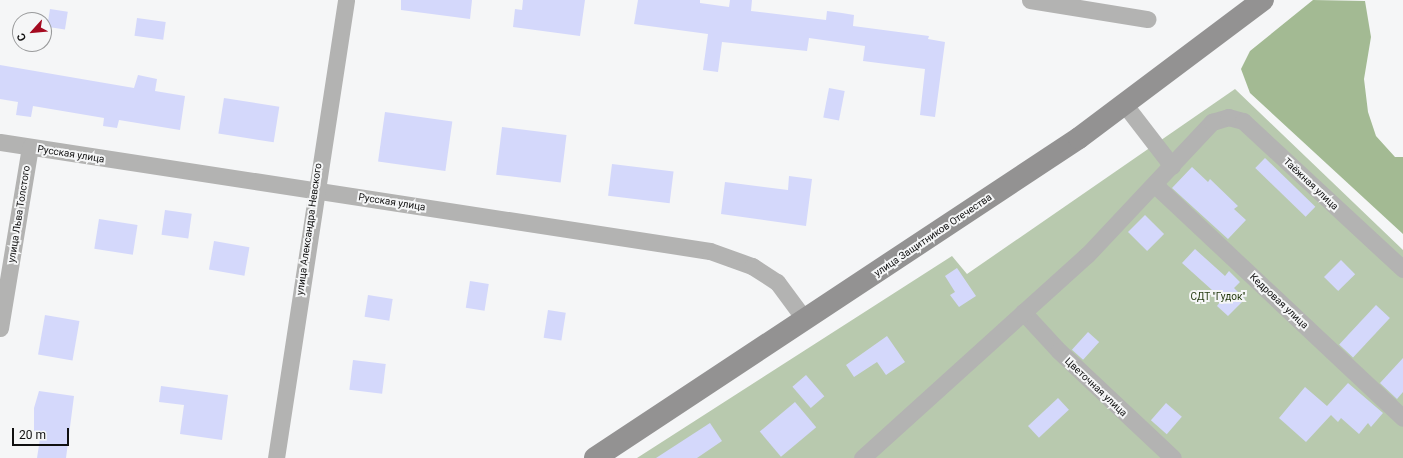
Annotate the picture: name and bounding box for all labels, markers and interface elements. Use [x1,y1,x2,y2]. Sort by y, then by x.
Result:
north arrow [12,12,52,52]
text: С [14,31,29,43]
street label: Русская улица [37,143,105,165]
street label: Таёжная улица [1281,156,1341,212]
street label: улица Александра Невского [294,162,324,296]
street label: улица Льва Толстого [5,165,33,263]
street label: Русская улица [358,191,426,213]
street label: улица Защитников Отечества [872,191,994,279]
street label: Кедровая улица [1247,271,1311,331]
park label: СДТ "Гудок" [1190,291,1246,303]
street label: Цветочная улица [1062,355,1130,419]
scale bar [14,420,71,446]
text: 20 m [19,428,46,442]

